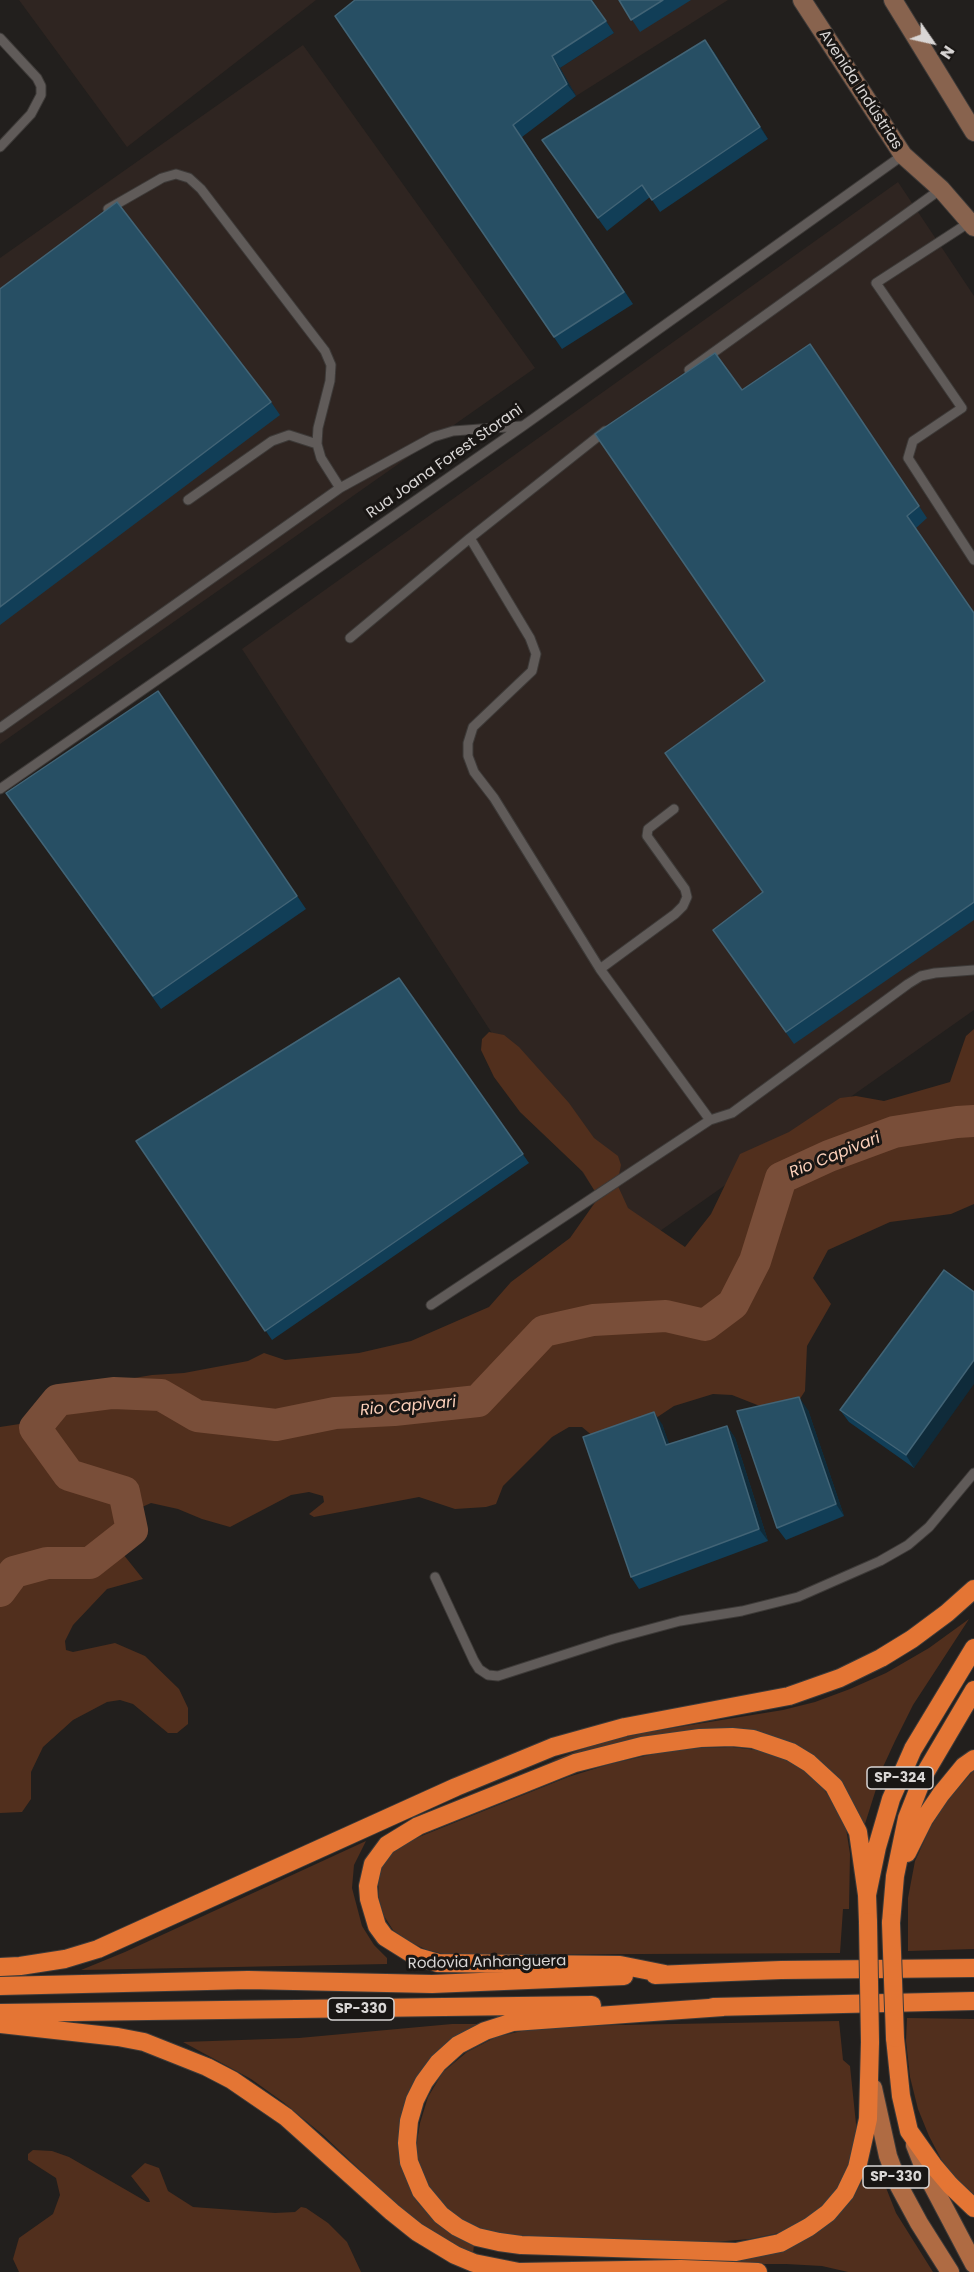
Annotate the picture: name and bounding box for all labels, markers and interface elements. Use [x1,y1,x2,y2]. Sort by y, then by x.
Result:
north arrow [902,12,962,72]
street label: Avenida Indústrias [815,27,905,153]
text: N [934,41,960,64]
street label: Rua Joana Forest Storani [363,401,527,523]
water label: Rio Capivari [787,1129,883,1183]
water label: Rio Capivari [359,1393,457,1421]
road number: SP-324 [867,1767,933,1789]
street label: Rodovia Anhanguera [408,1953,566,1973]
road number: SP-330 [328,1998,394,2020]
road number: SP-330 [863,2166,929,2188]

